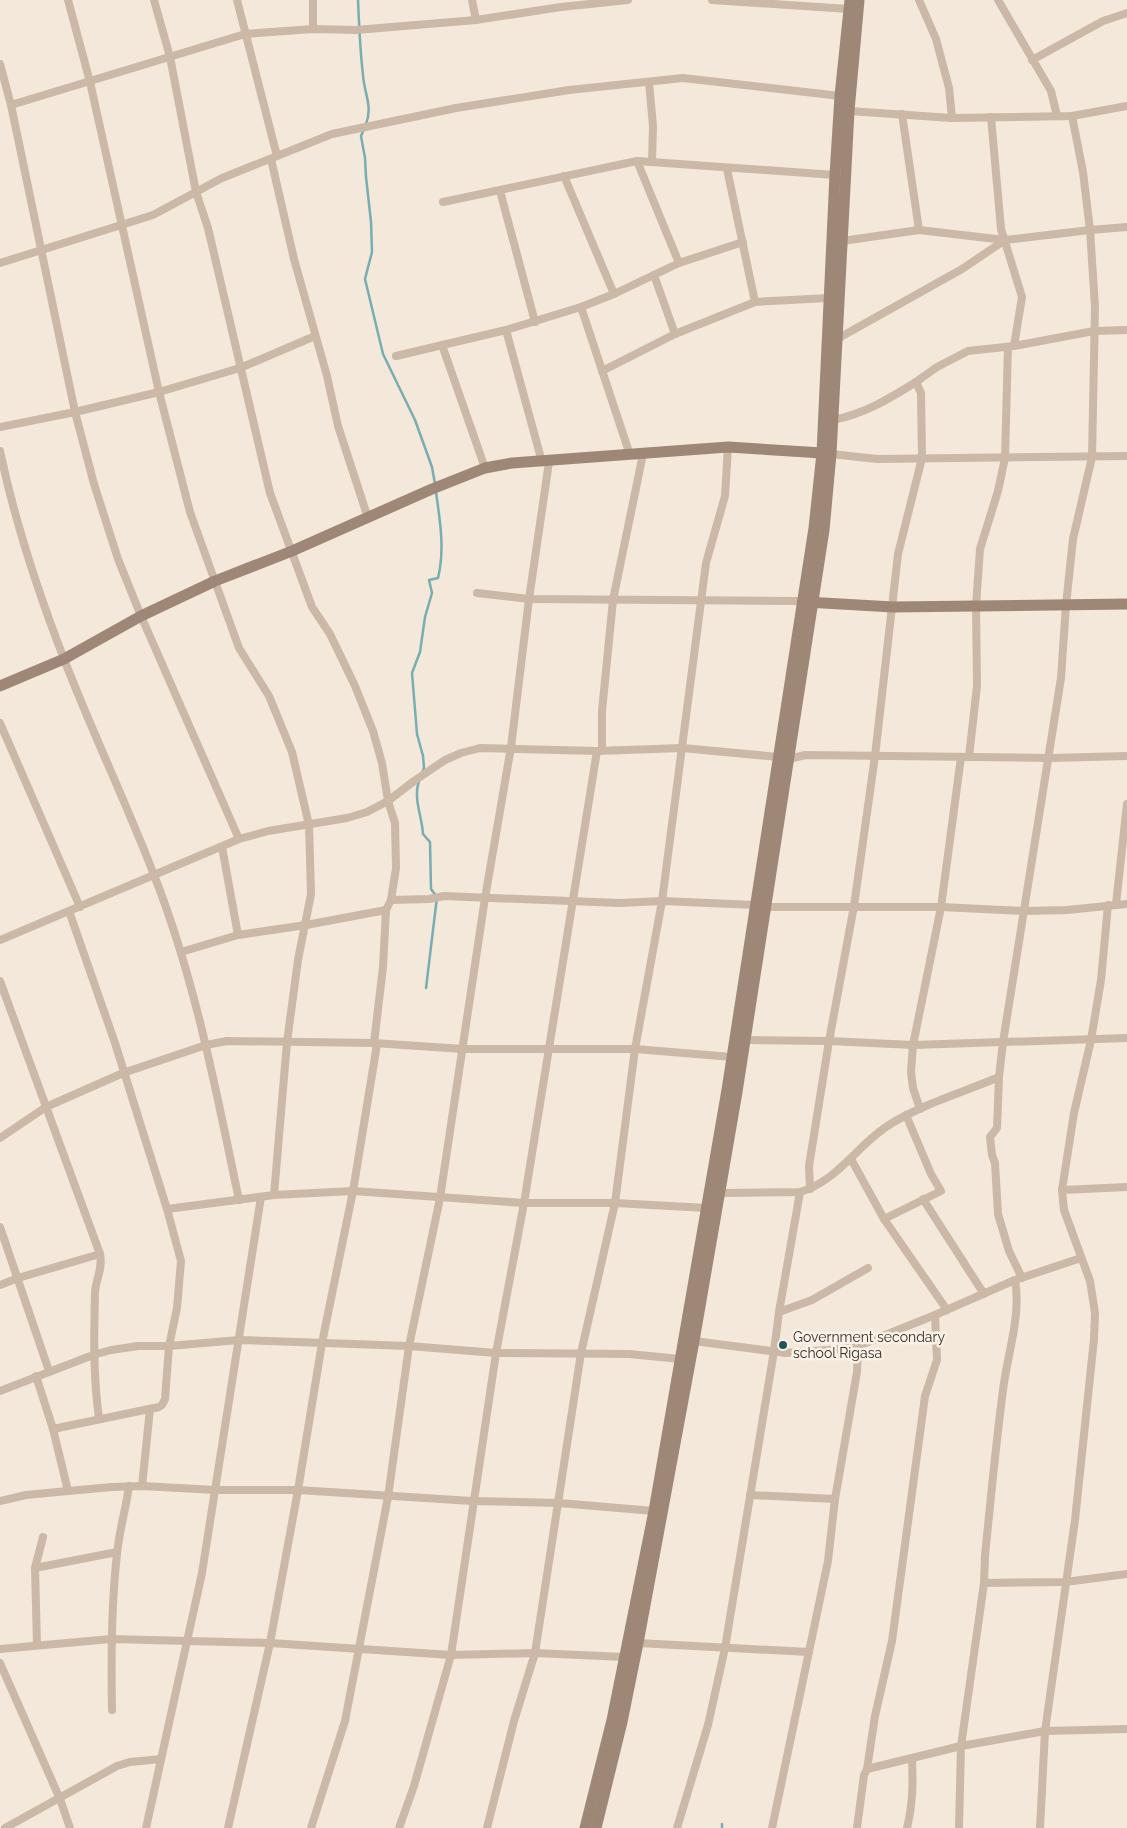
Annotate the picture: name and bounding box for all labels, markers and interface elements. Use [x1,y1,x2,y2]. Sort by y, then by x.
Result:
place label: Government secondary school Rigasa [793,1329,945,1361]
marker: Government secondary school Rigasa [777,1339,789,1351]

